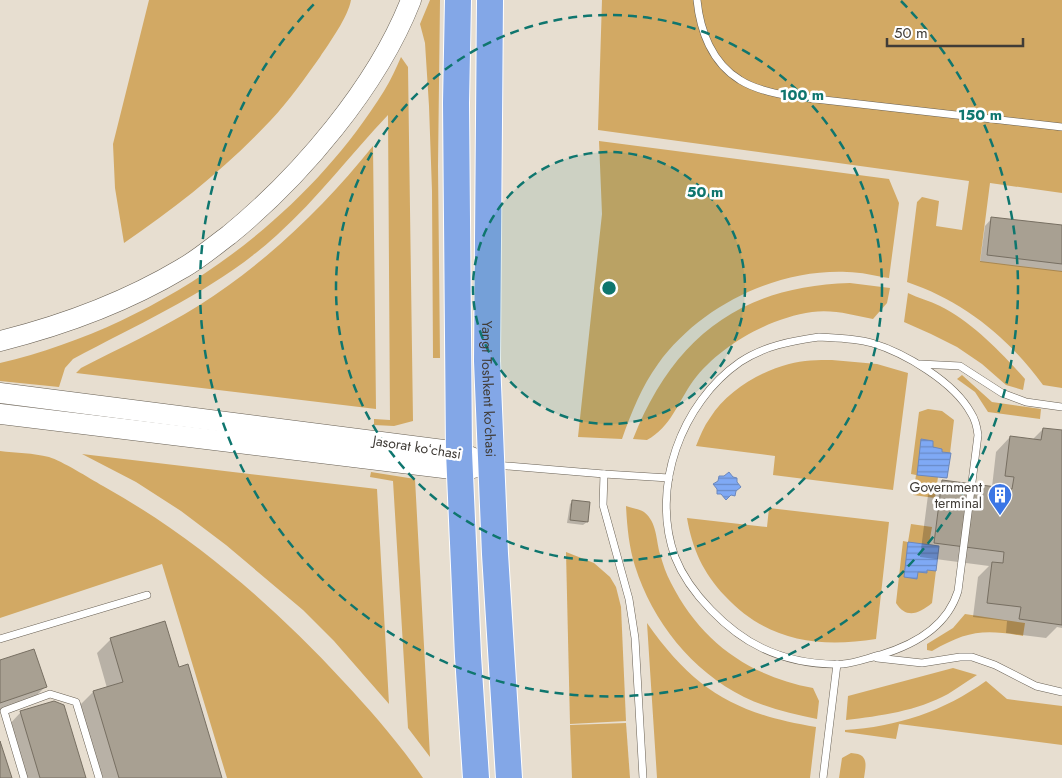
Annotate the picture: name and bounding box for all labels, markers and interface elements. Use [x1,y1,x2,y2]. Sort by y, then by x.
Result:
scale bar [887,15,1023,47]
text: 50 m [894,22,928,44]
text: 100 m [780,84,824,106]
text: 150 m [958,104,1002,126]
text: 50 m [687,181,723,203]
centre of rings [600,279,618,297]
street label: Yangi Toshkent ko‘chasi [477,321,501,458]
street label: Jasorat koʻchasi [369,430,463,464]
place label: Government terminal [910,477,983,513]
building icon: Government terminal [987,482,1013,516]

